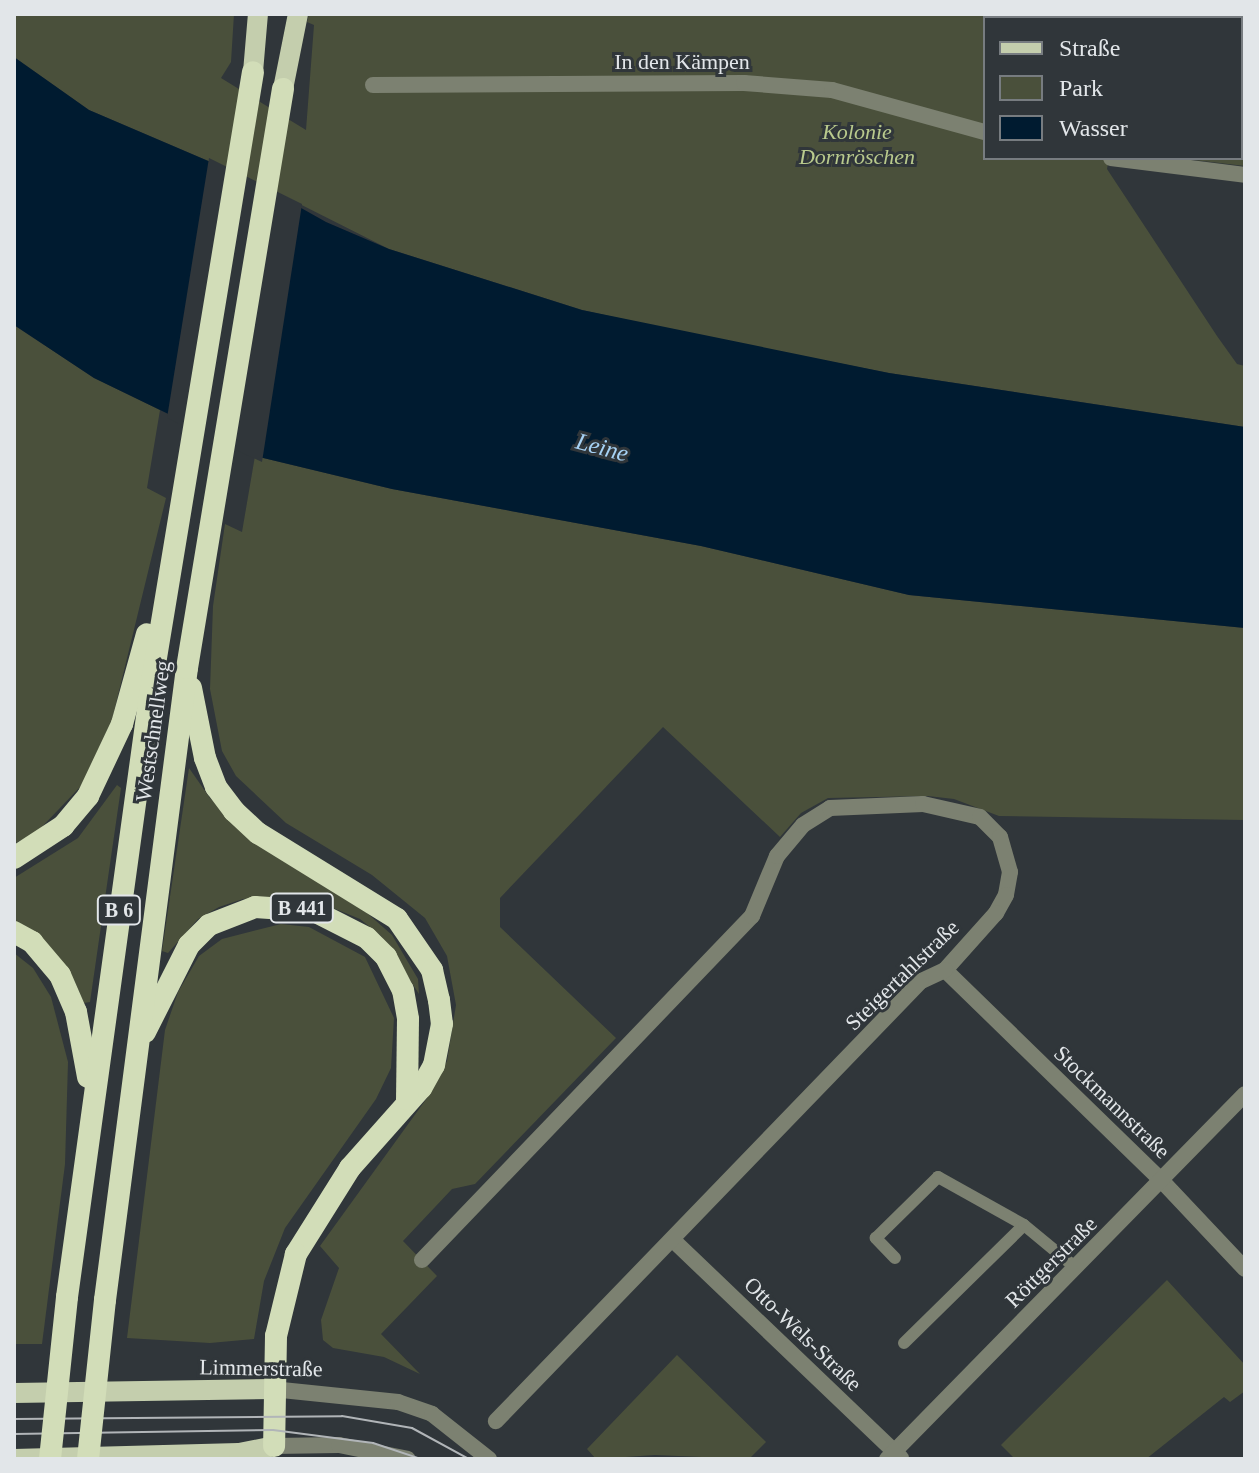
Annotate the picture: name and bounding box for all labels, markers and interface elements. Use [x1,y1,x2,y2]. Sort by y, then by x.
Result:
legend [983,16,1243,160]
text: Straße [1059,35,1120,61]
street label: In den Kämpen [614,49,750,75]
text: Park [1059,75,1103,101]
text: Wasser [1059,115,1128,141]
park label: Kolonie Dornröschen [799,118,915,170]
water label: Leine [573,427,631,469]
street label: Westschnellweg [130,659,176,803]
road number: B 441 [268,892,336,924]
road number: B 6 [95,894,143,926]
street label: Steigertahlstraße [840,914,964,1036]
street label: Stockmannstraße [1048,1040,1176,1164]
street label: Röttgerstraße [1000,1211,1102,1313]
street label: Otto-Wels-Straße [739,1271,867,1397]
street label: Limmerstraße [199,1354,323,1382]

